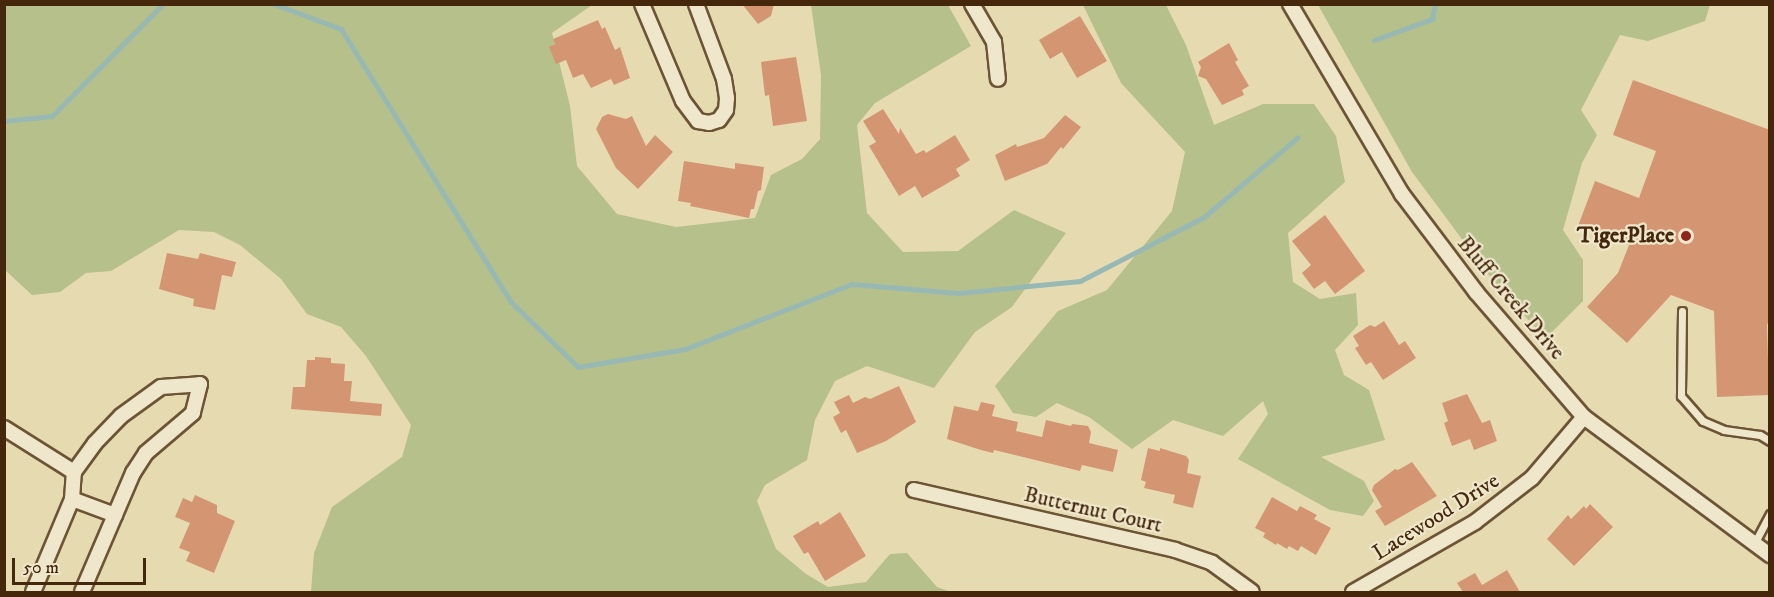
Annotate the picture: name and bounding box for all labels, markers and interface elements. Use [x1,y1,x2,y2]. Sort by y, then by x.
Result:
place label: TigerPlace [1577,223,1674,249]
marker: TigerPlace [1679,229,1693,243]
street label: Bluff Creek Drive [1452,231,1570,365]
street label: Lacewood Drive [1368,468,1504,566]
street label: Butternut Court [1021,481,1165,539]
scale bar [15,546,148,584]
text: 50 m [23,557,59,579]

